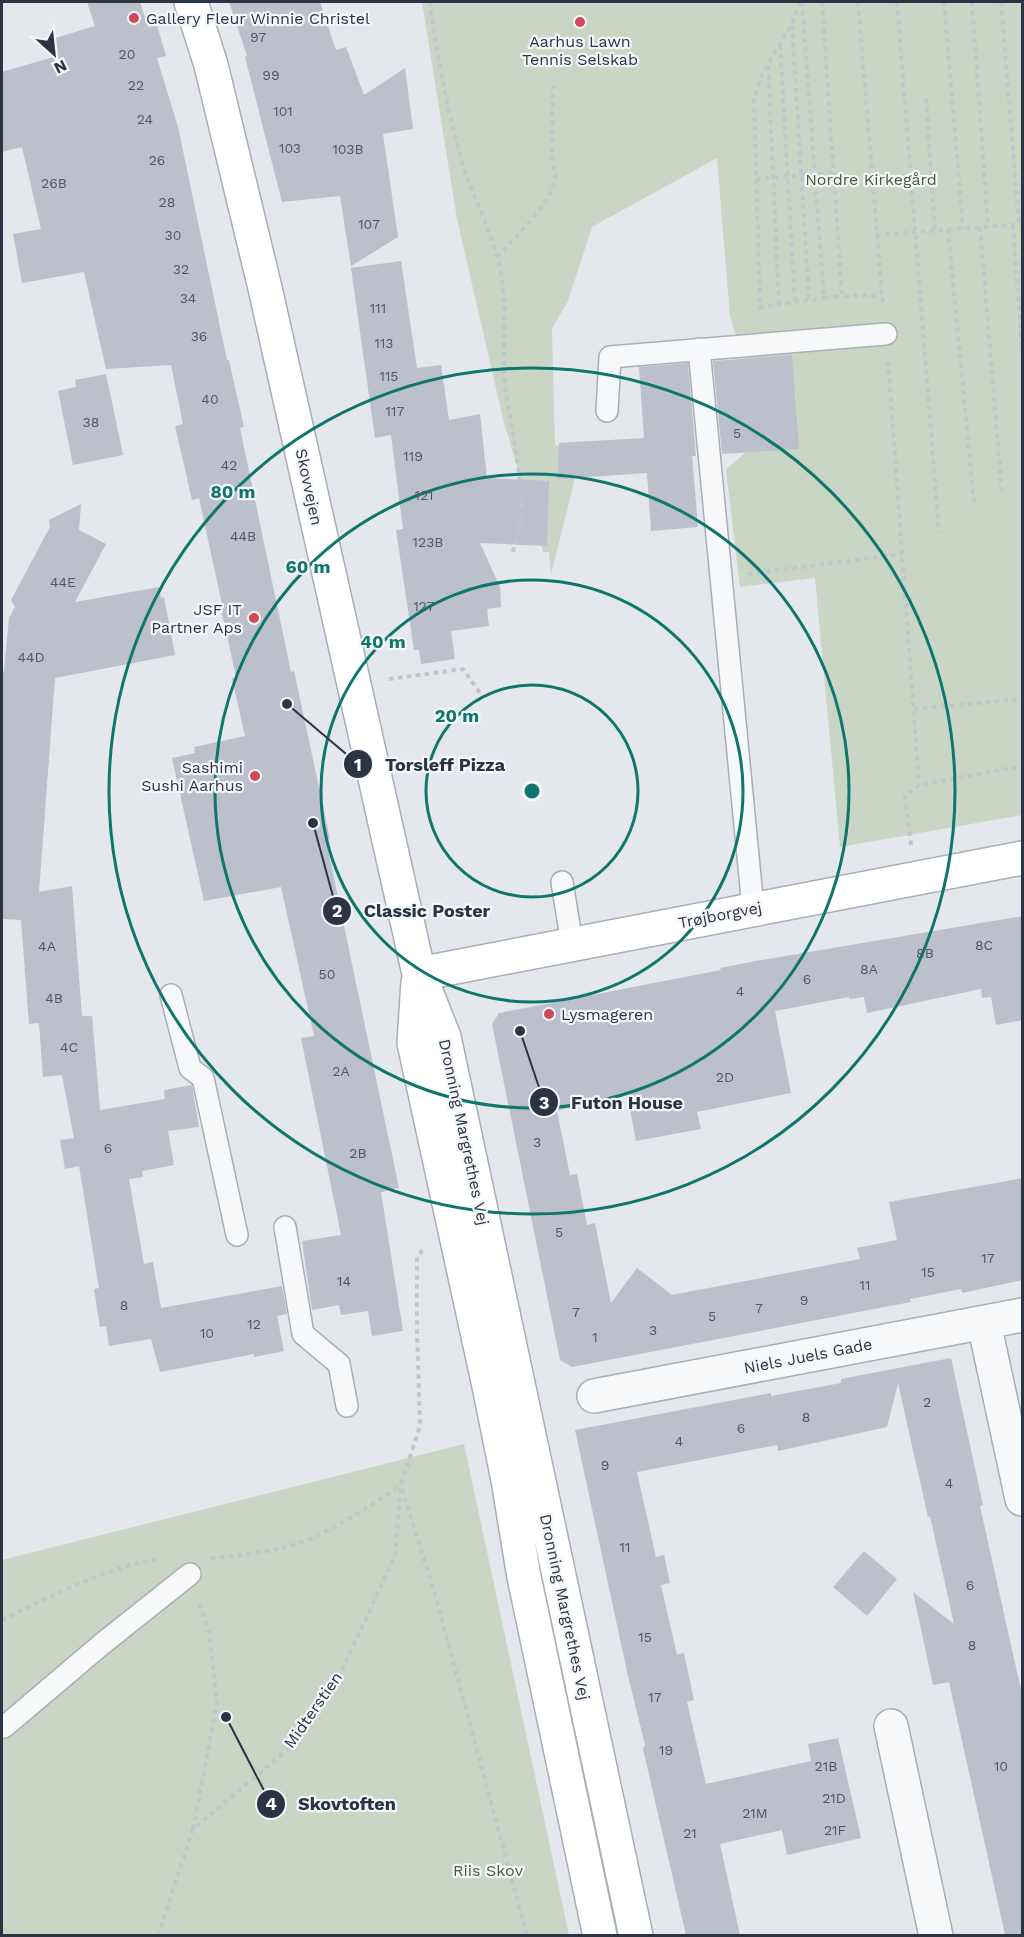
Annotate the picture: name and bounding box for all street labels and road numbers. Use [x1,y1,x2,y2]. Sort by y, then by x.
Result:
street label: Skovvejen [292,447,326,527]
street label: Trøjborgvej [677,898,763,932]
street label: Dronning Margrethes Vej [435,1037,493,1227]
street label: Niels Juels Gade [742,1334,874,1378]
street label: Dronning Margrethes Vej [536,1512,594,1702]
street label: Midterstien [280,1668,346,1752]

